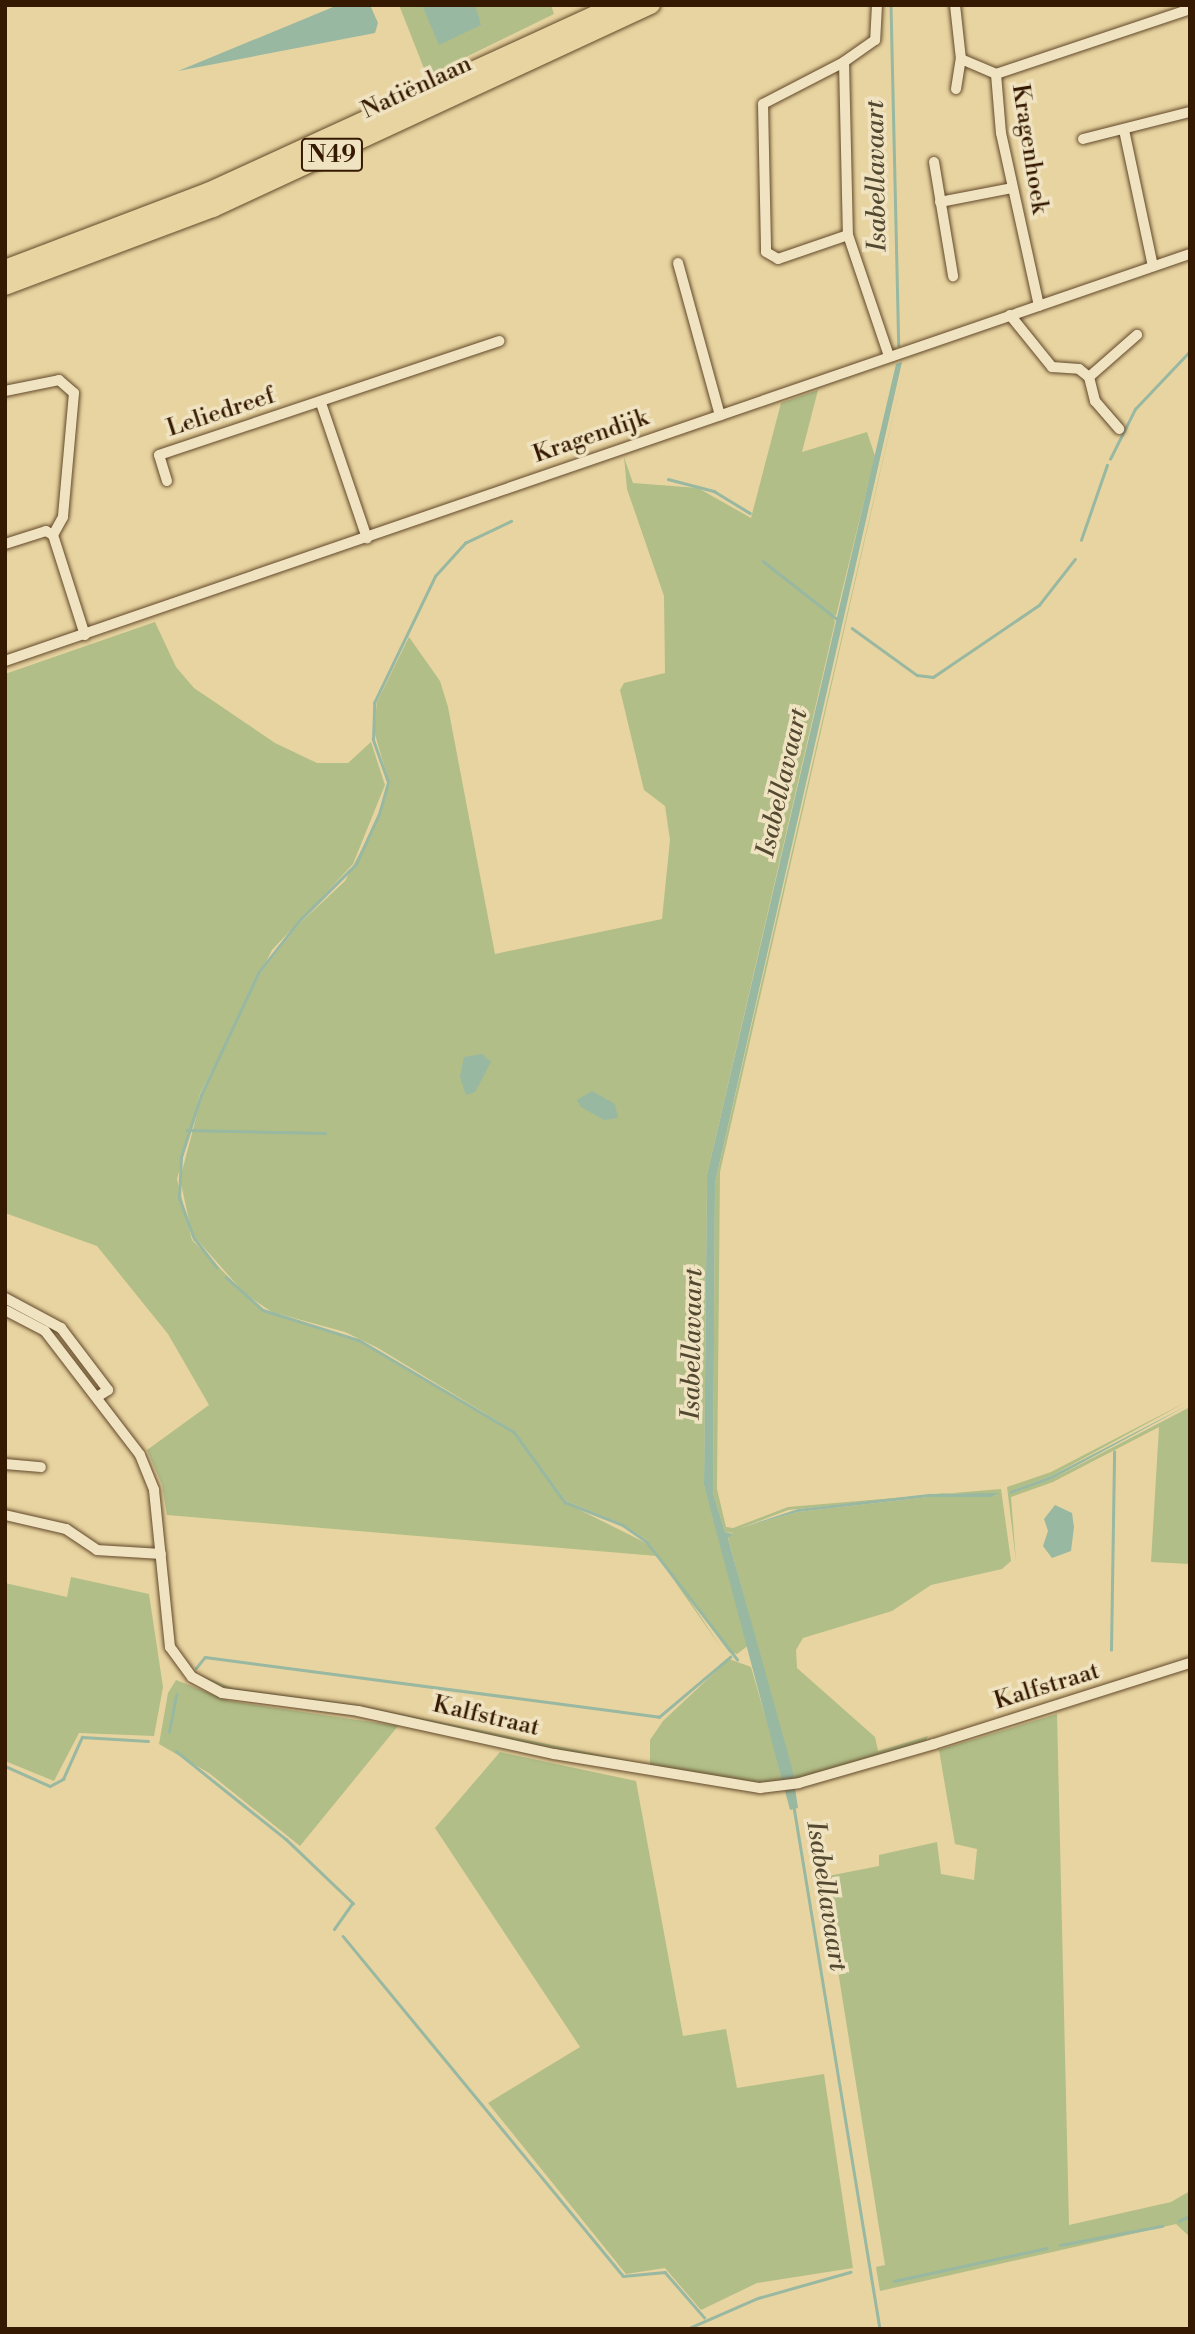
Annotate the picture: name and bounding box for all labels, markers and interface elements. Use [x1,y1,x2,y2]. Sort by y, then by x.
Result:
street label: Natiënlaan [357,50,477,126]
street label: Kragenhoek [1005,82,1053,216]
water label: Isabellavaart [860,100,894,252]
road number: N49 [300,136,364,174]
street label: Leliedreef [163,382,279,444]
street label: Kragendijk [530,404,652,470]
water label: Isabellavaart [751,706,815,860]
water label: Isabellavaart [676,1268,710,1420]
street label: Kalfstraat [991,1657,1103,1717]
street label: Kalfstraat [430,1691,542,1743]
water label: Isabellavaart [799,1819,853,1973]

